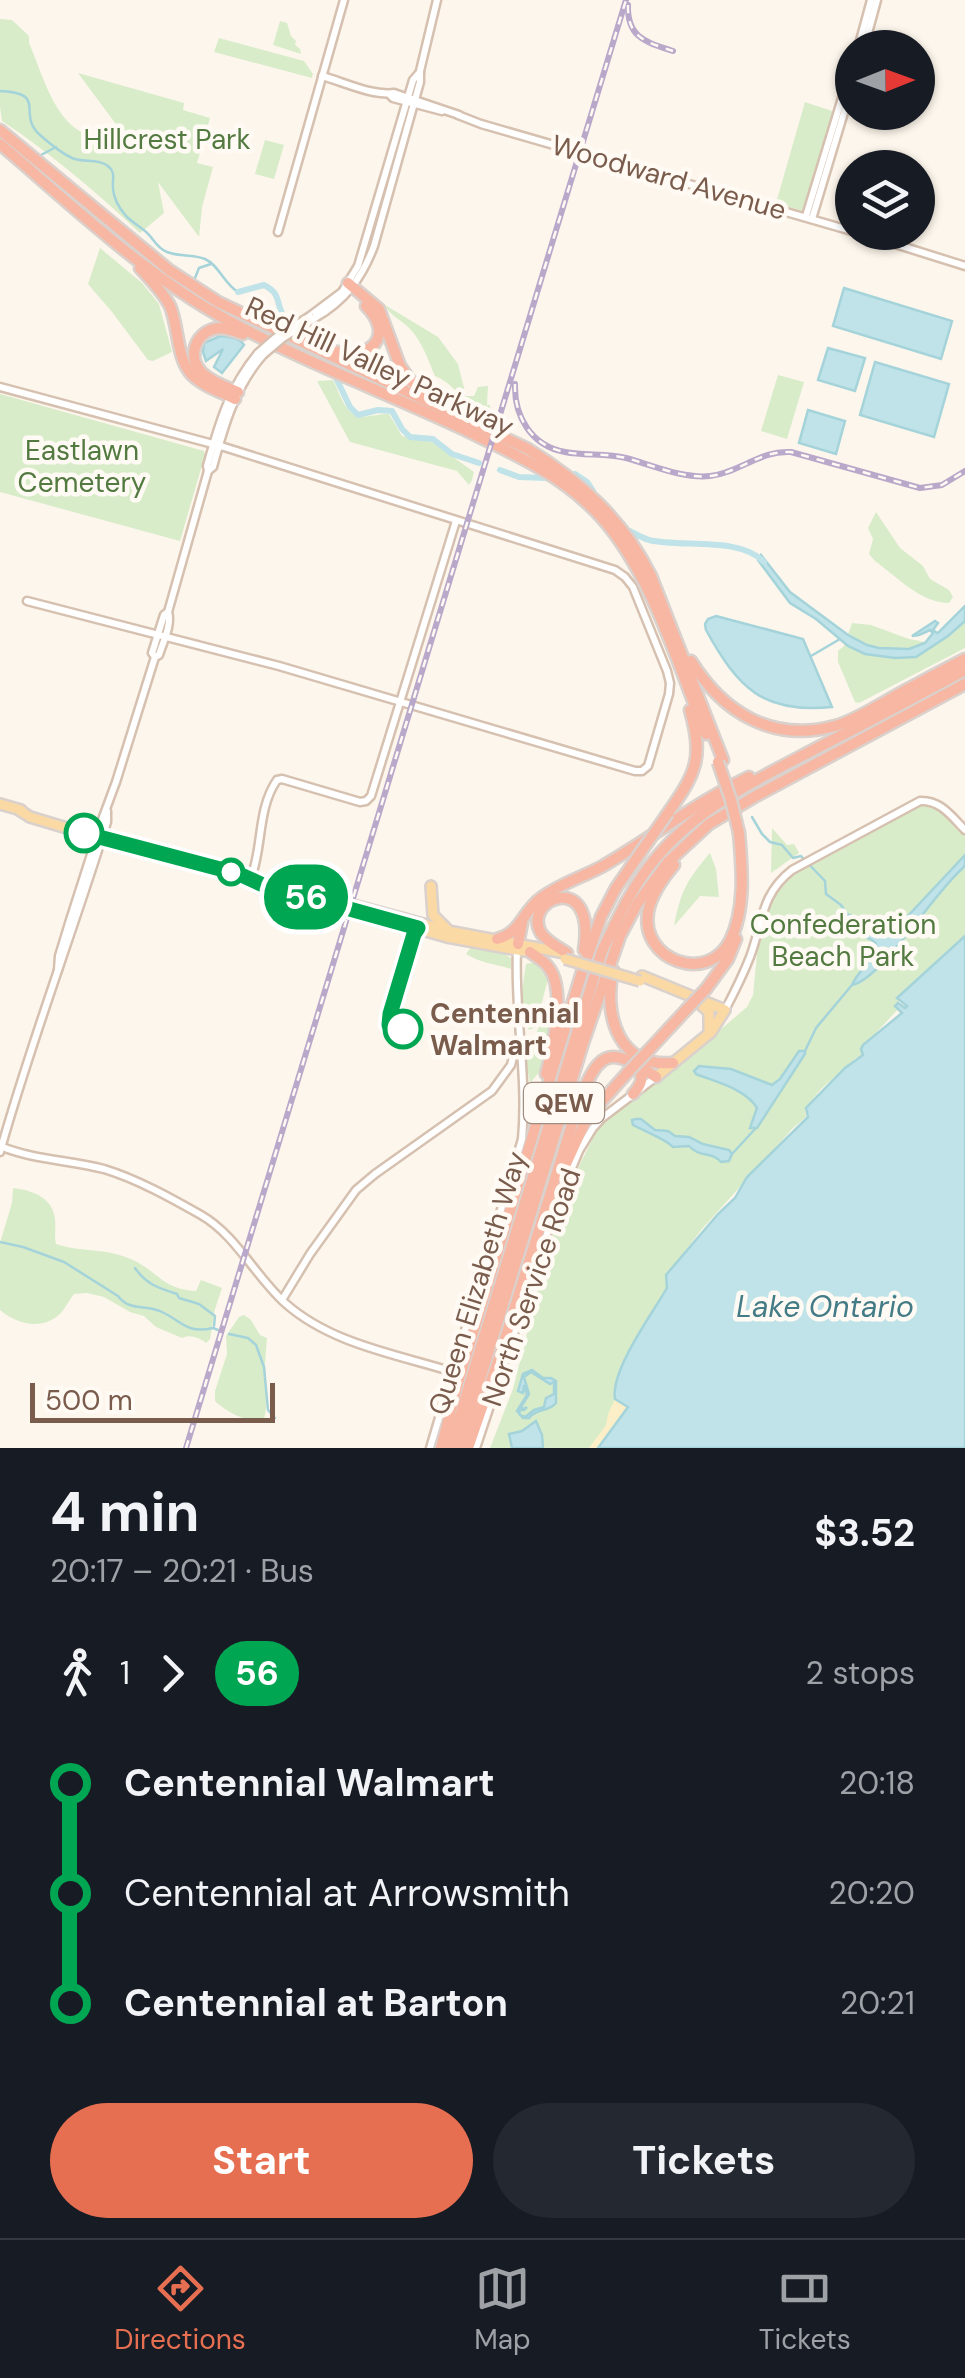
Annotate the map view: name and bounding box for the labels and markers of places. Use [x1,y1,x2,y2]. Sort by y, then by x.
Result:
unlabelled marker [65,814,103,852]
unlabelled marker [218,859,244,885]
place label: Centennial Walmart [430,995,580,1064]
marker: Centennial Walmart [384,1010,422,1048]

